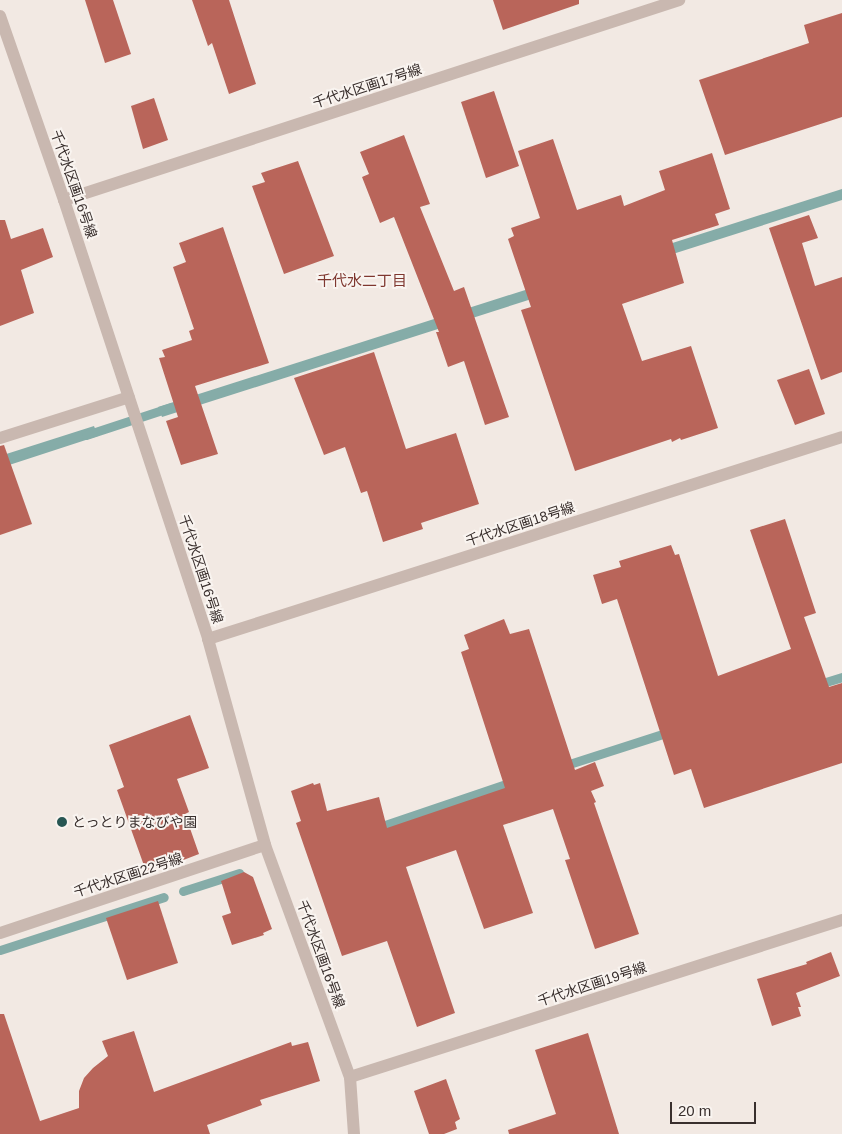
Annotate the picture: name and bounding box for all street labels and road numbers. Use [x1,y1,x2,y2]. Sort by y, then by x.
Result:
street label: 千代水区画17号線 [310,60,424,112]
street label: 千代水区画16号線 [48,128,100,240]
street label: 千代水区画18号線 [463,498,577,550]
street label: 千代水区画16号線 [175,512,227,626]
street label: 千代水区画22号線 [71,849,185,901]
street label: 千代水区画16号線 [294,898,348,1010]
street label: 千代水区画19号線 [535,958,649,1010]

